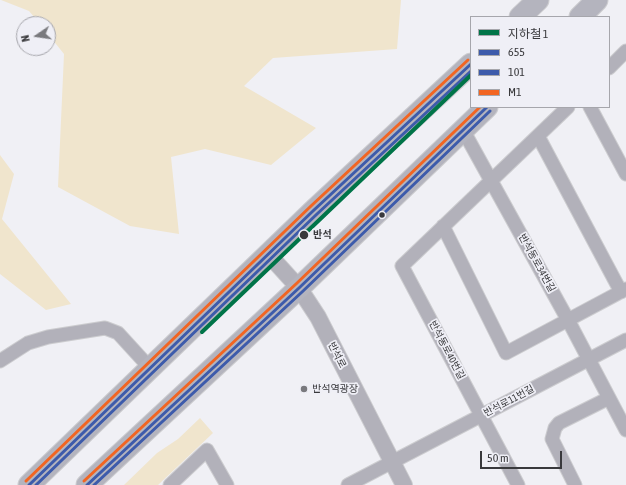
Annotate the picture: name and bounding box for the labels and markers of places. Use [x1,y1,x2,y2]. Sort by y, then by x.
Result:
unlabelled marker [377,210,387,220]
marker: 반석 [298,229,310,241]
place label: 반석 [313,229,331,241]
place label: 반석역광장 [312,383,358,395]
marker: 반석역광장 [299,384,309,394]

